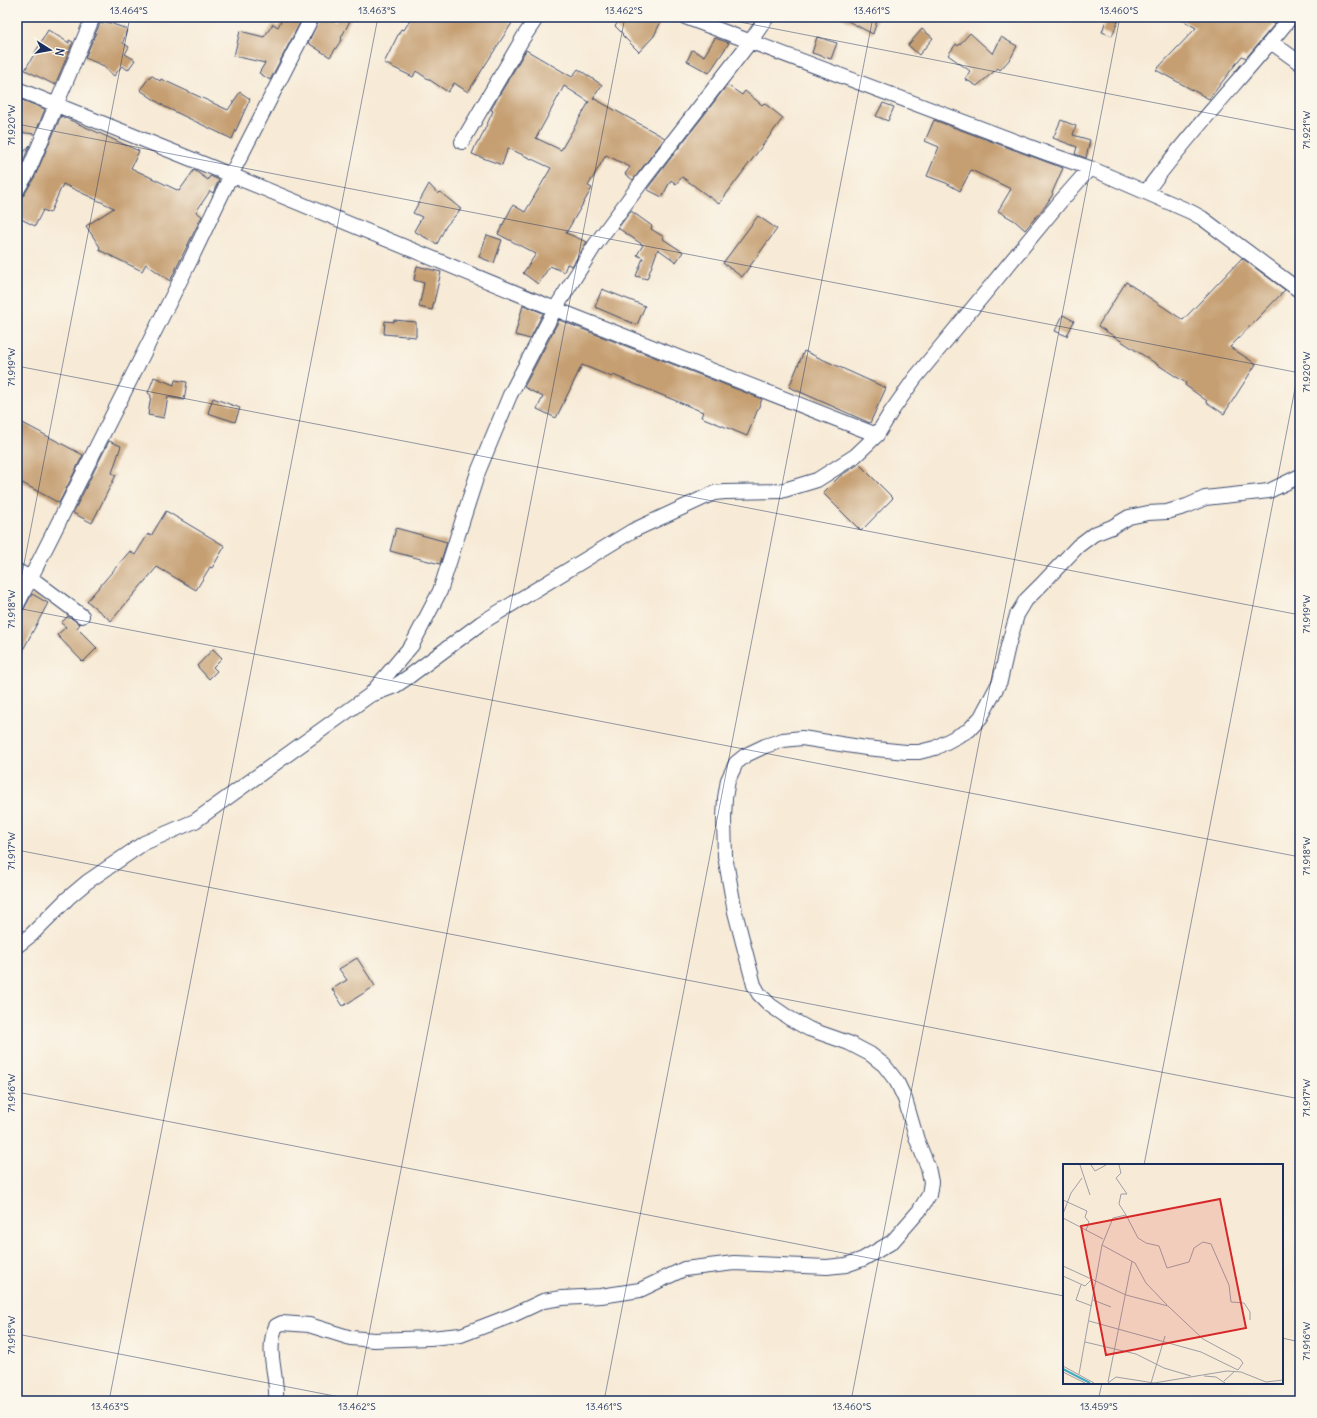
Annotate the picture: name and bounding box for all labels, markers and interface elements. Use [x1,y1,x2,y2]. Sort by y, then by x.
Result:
text: 13.464°S [110,4,148,17]
text: 13.463°S [358,4,396,17]
text: 13.462°S [605,4,643,17]
text: 13.461°S [854,4,890,17]
text: 13.460°S [1100,4,1139,17]
north arrow [30,30,70,70]
text: N [52,47,67,57]
text: 71.920°W [5,104,18,146]
text: 71.921°W [1300,111,1313,149]
text: 71.919°W [5,348,18,386]
text: 71.920°W [1300,351,1313,393]
text: 71.918°W [5,590,18,628]
text: 71.919°W [1300,595,1313,633]
text: 71.917°W [5,832,18,870]
text: 71.918°W [1300,837,1313,875]
text: 71.916°W [5,1074,18,1112]
text: 71.917°W [1300,1079,1313,1117]
inset map [1063,1164,1283,1384]
text: 71.915°W [5,1316,18,1354]
text: 71.916°W [1300,1322,1313,1360]
text: 13.463°S [91,1400,129,1413]
text: 13.462°S [338,1400,376,1413]
text: 13.461°S [586,1400,622,1413]
text: 13.460°S [833,1400,872,1413]
text: 13.459°S [1080,1400,1118,1413]

